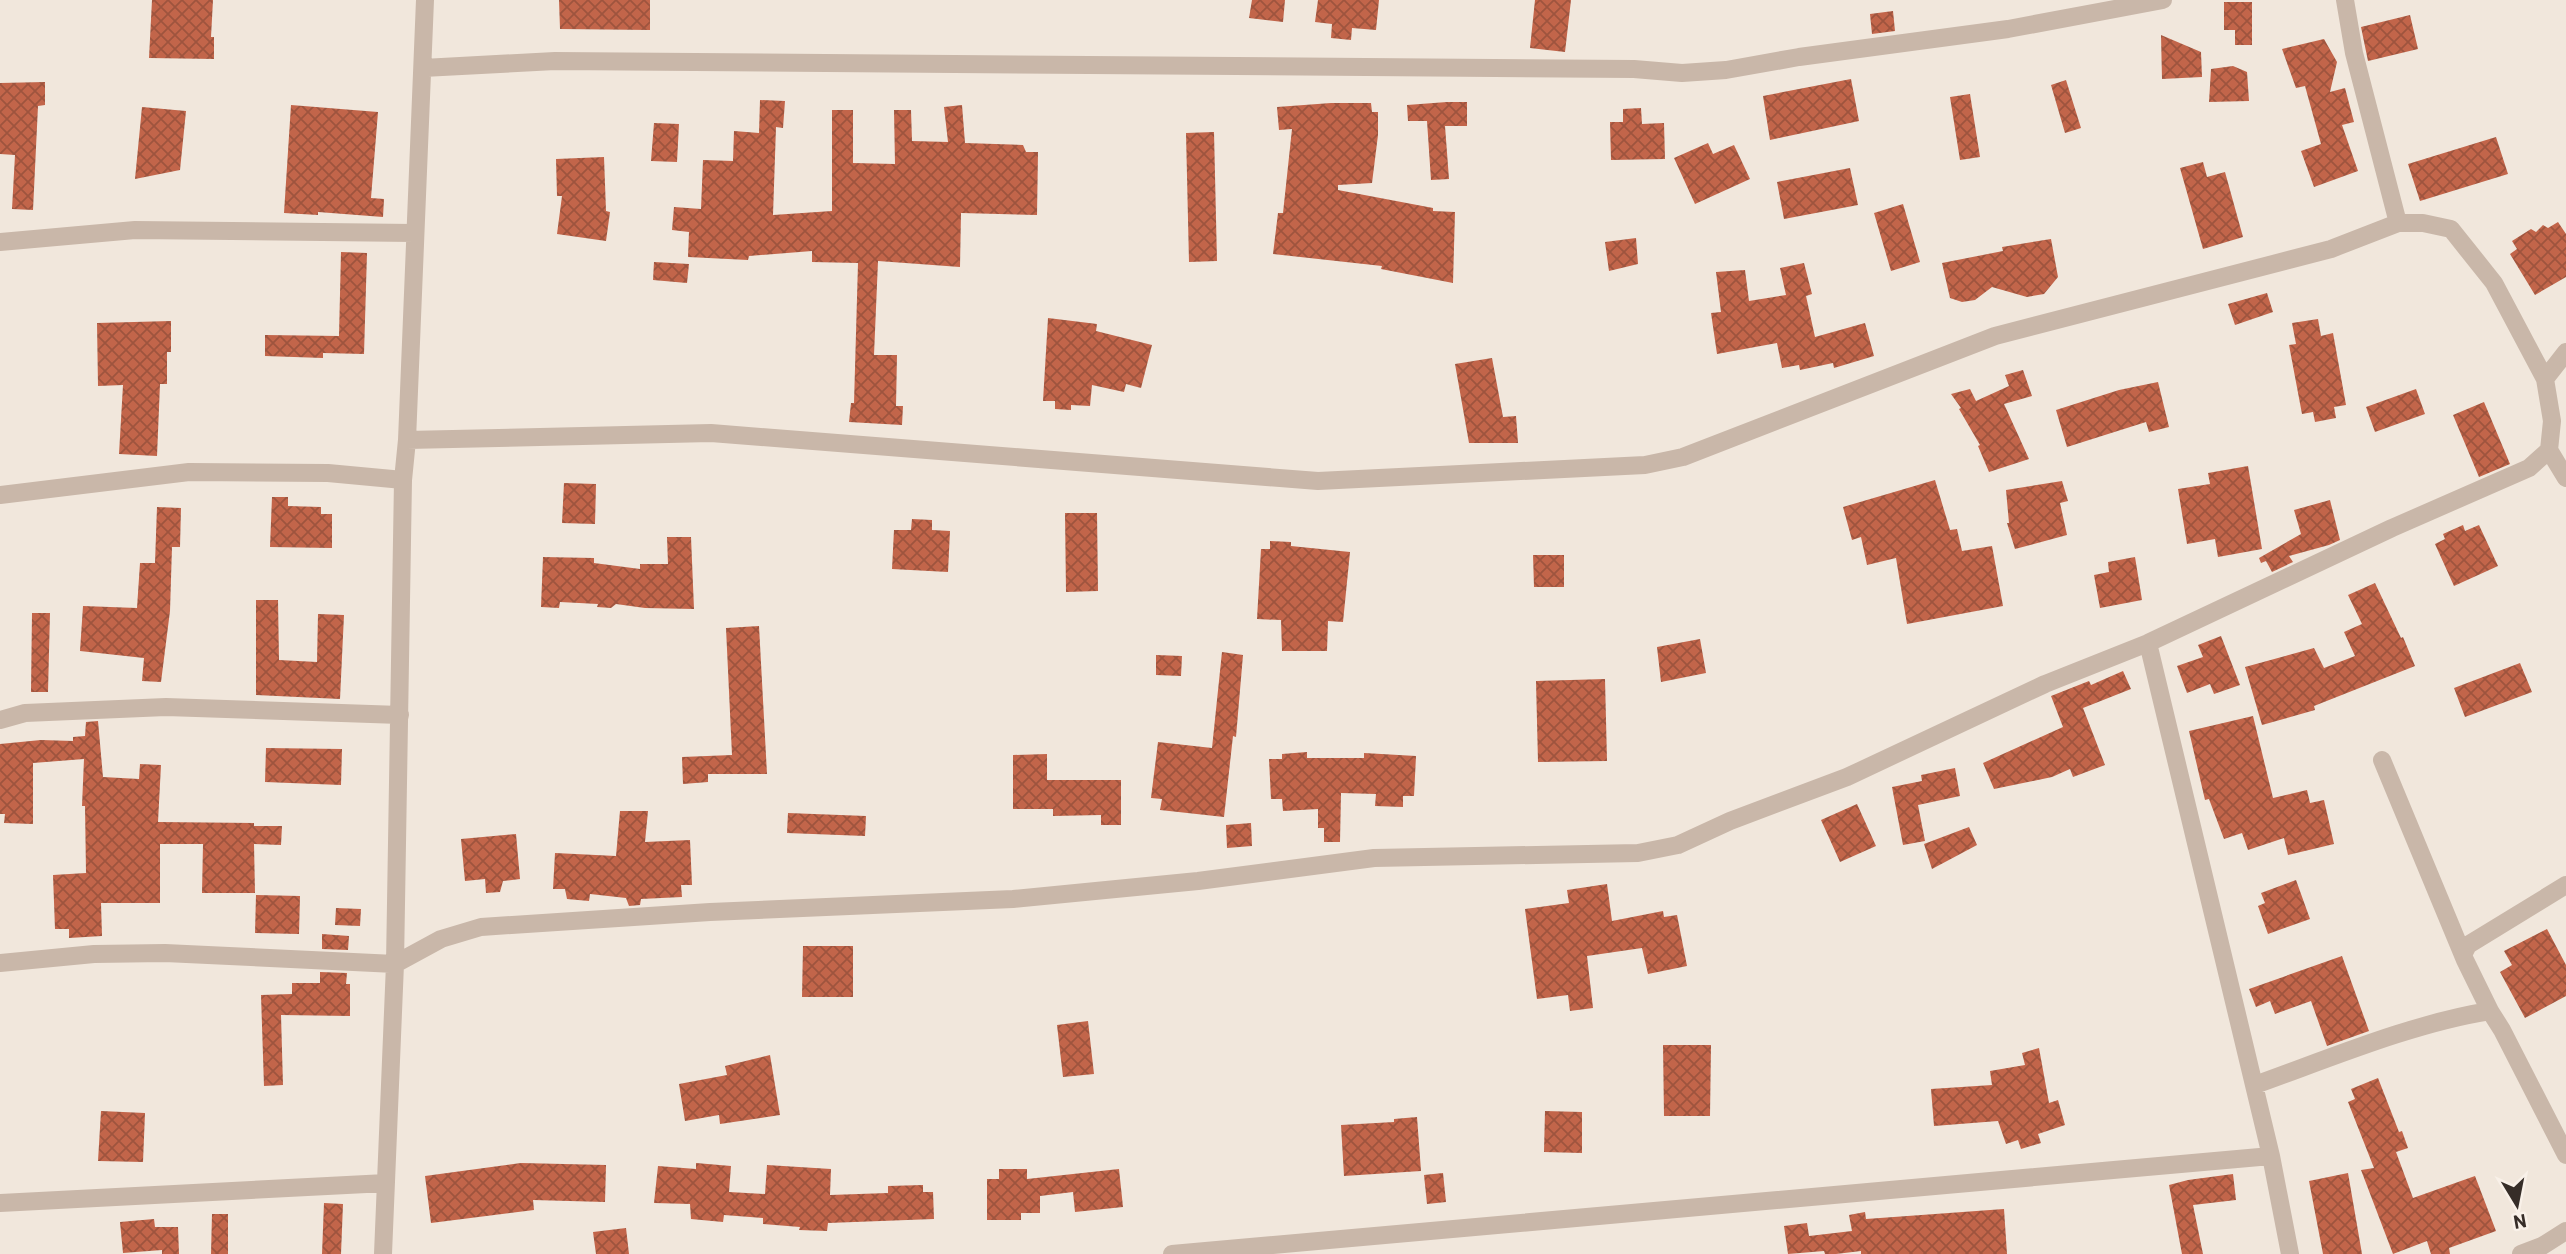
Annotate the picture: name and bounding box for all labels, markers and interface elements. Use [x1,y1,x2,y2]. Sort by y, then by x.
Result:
north arrow [2482,1170,2552,1240]
text: N [2512,1210,2528,1235]

